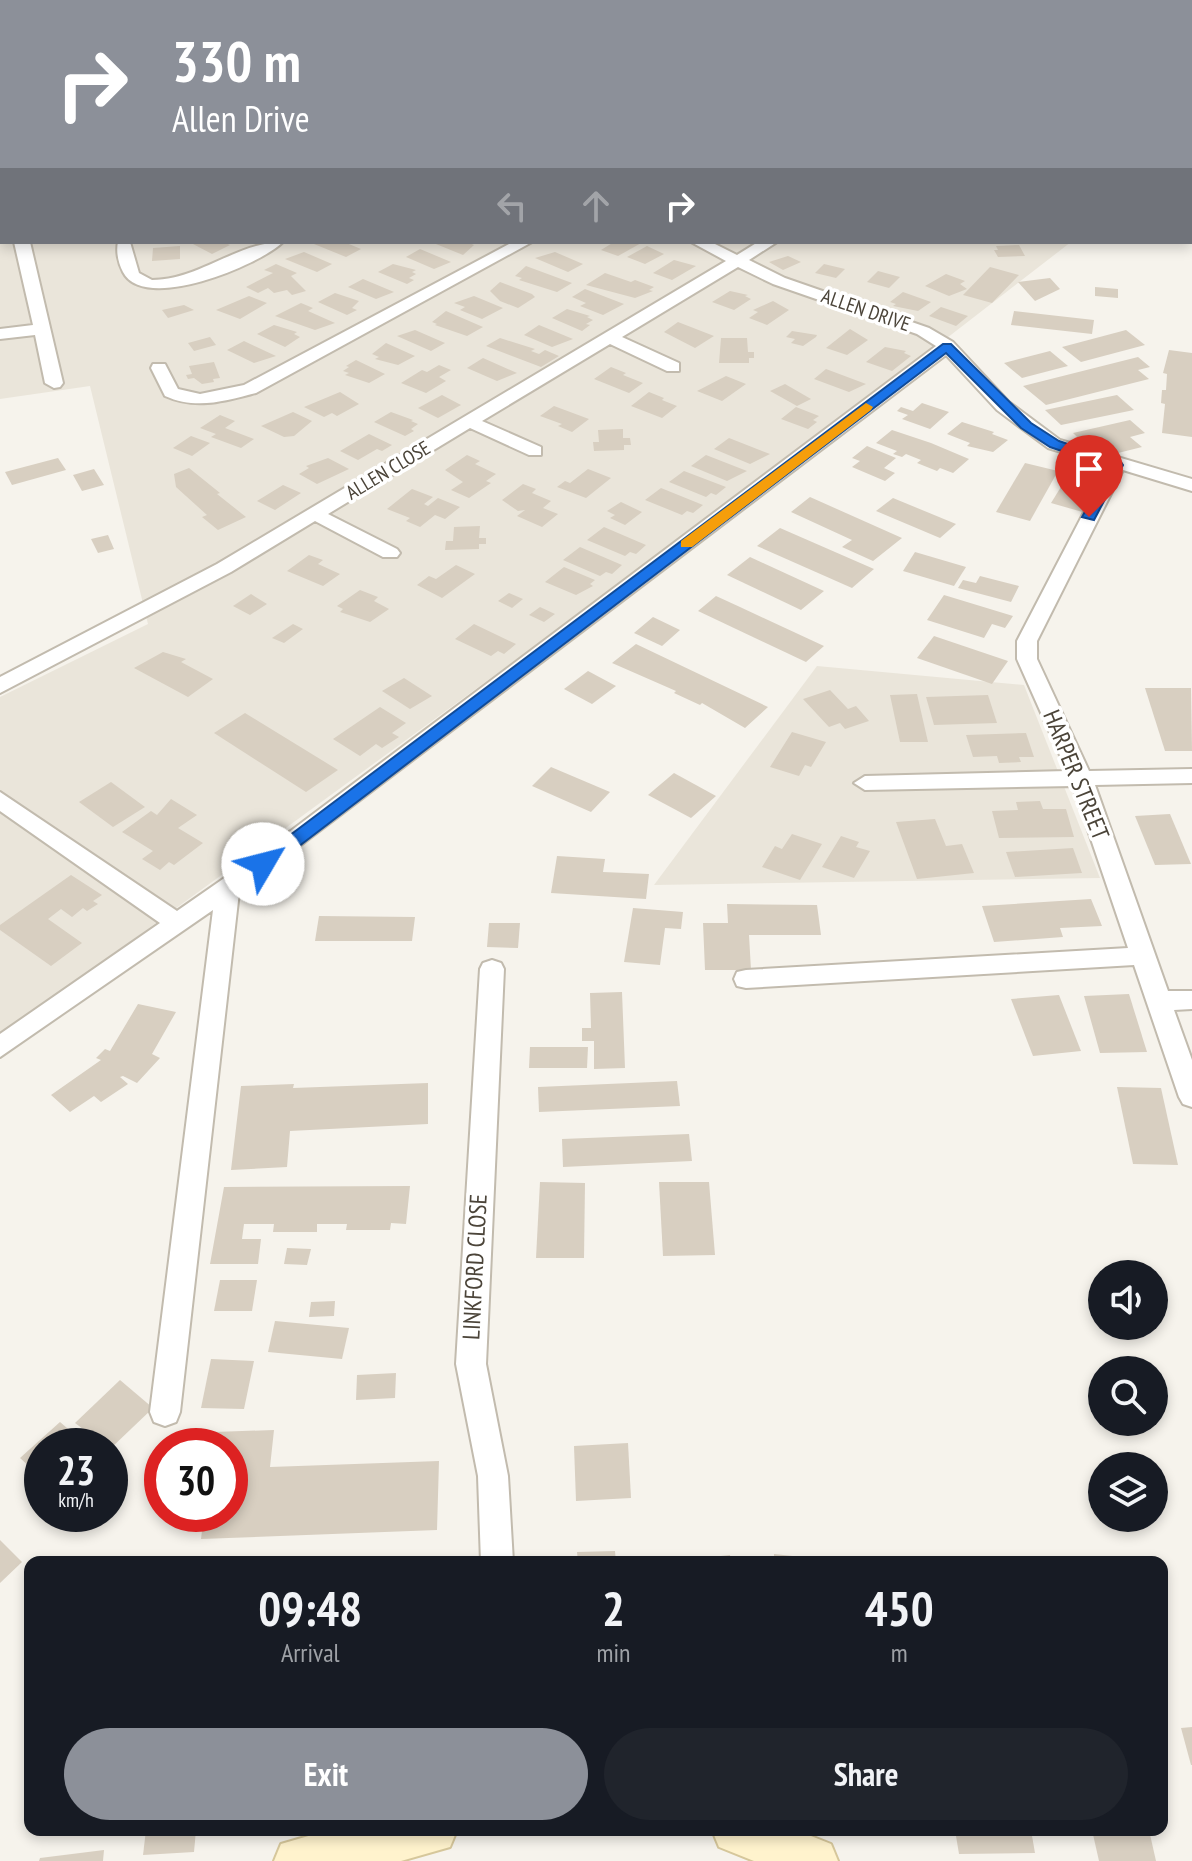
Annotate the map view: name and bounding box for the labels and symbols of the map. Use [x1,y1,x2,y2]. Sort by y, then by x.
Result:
street label: ALLEN DRIVE [818,283,914,337]
street label: ALLEN CLOSE [341,435,435,505]
pin [1055,435,1123,517]
street label: HARPER STREET [1036,705,1117,845]
position arrow [221,822,305,906]
street label: LINKFORD CLOSE [455,1193,494,1341]
speed limit sign: 30 [144,1428,248,1532]

